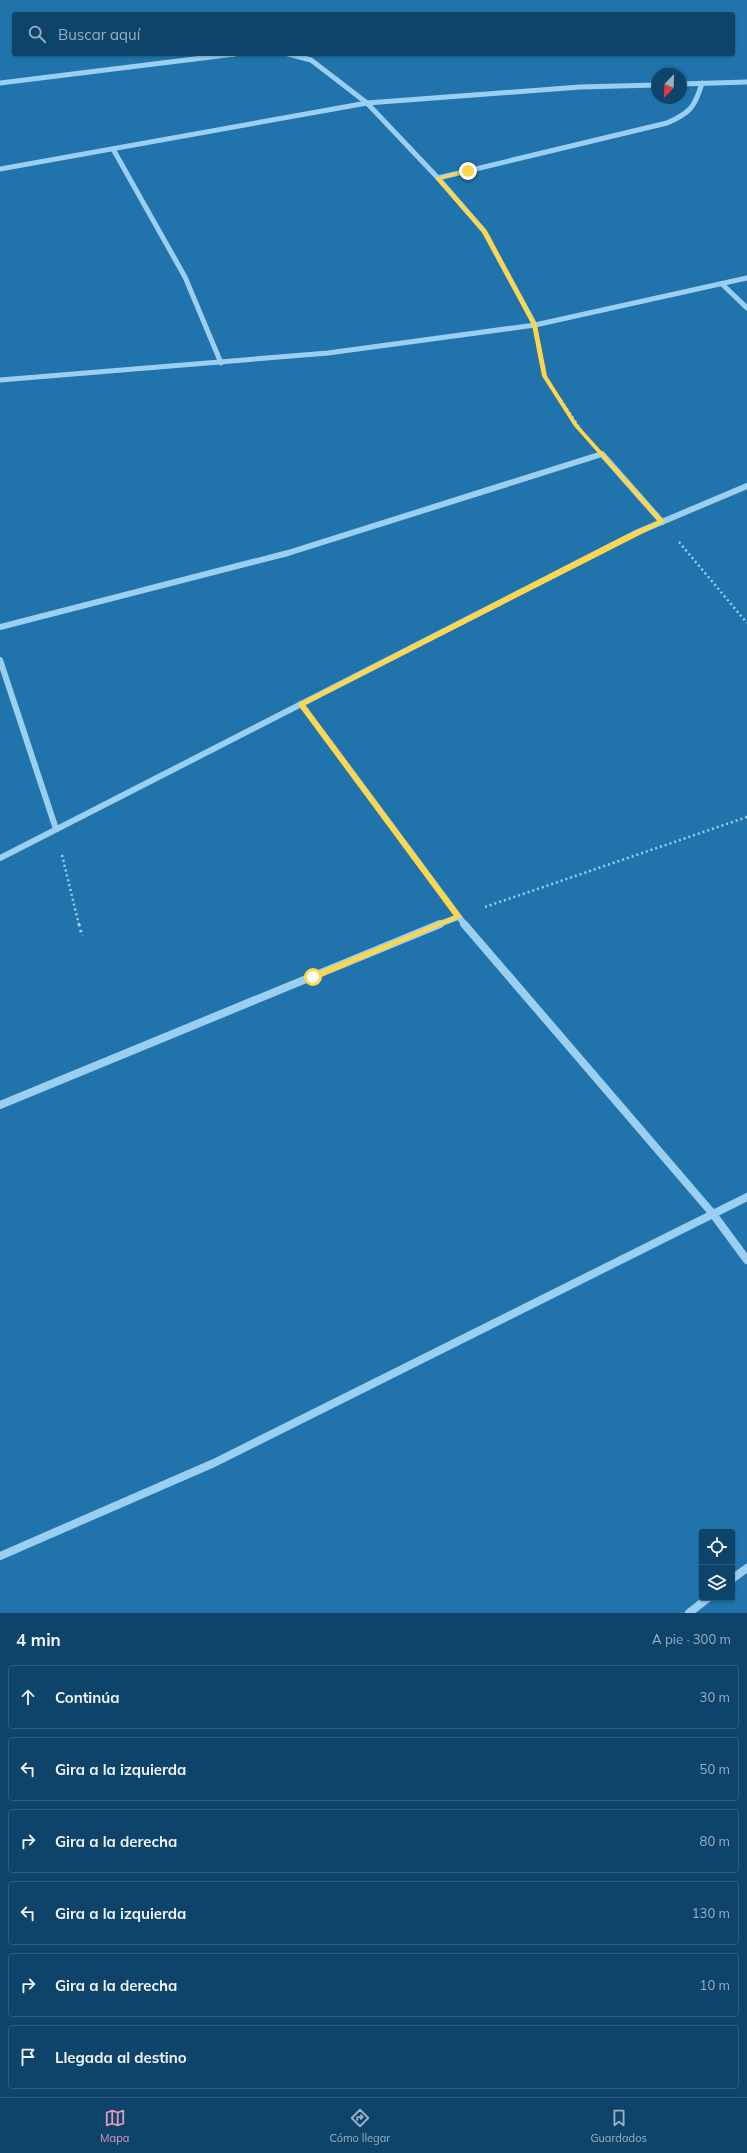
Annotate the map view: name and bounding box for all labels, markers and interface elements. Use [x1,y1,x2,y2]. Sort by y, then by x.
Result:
search box [12,12,735,56]
icon: search [26,23,48,45]
text: Buscar aquí [58,25,140,44]
north arrow [651,68,687,104]
route end [459,162,477,180]
route start [304,968,322,986]
map controls [699,1529,735,1601]
button: locate [699,1529,735,1565]
button: layers [699,1565,735,1601]
text: 4 min [16,1629,61,1650]
text: A pie · 300 m [652,1631,731,1647]
icon: ahead [17,1686,39,1708]
text: Continúa [55,1688,120,1707]
text: 30 m [700,1689,730,1705]
icon: left [17,1758,39,1780]
text: Gira a la izquierda [55,1760,186,1779]
text: 50 m [700,1761,730,1777]
icon: right [17,1830,39,1852]
text: Gira a la derecha [55,1832,177,1851]
text: 80 m [700,1833,730,1849]
icon: left [17,1902,39,1924]
text: Gira a la izquierda [55,1904,186,1923]
text: 130 m [692,1905,730,1921]
icon: right [17,1974,39,1996]
text: Gira a la derecha [55,1976,177,1995]
text: 10 m [700,1977,730,1993]
icon: arrive [17,2046,39,2068]
text: Llegada al destino [55,2048,187,2067]
tab: Mapa [100,2107,129,2145]
tab: Cómo llegar [330,2107,390,2145]
tab: Guardados [590,2107,647,2145]

